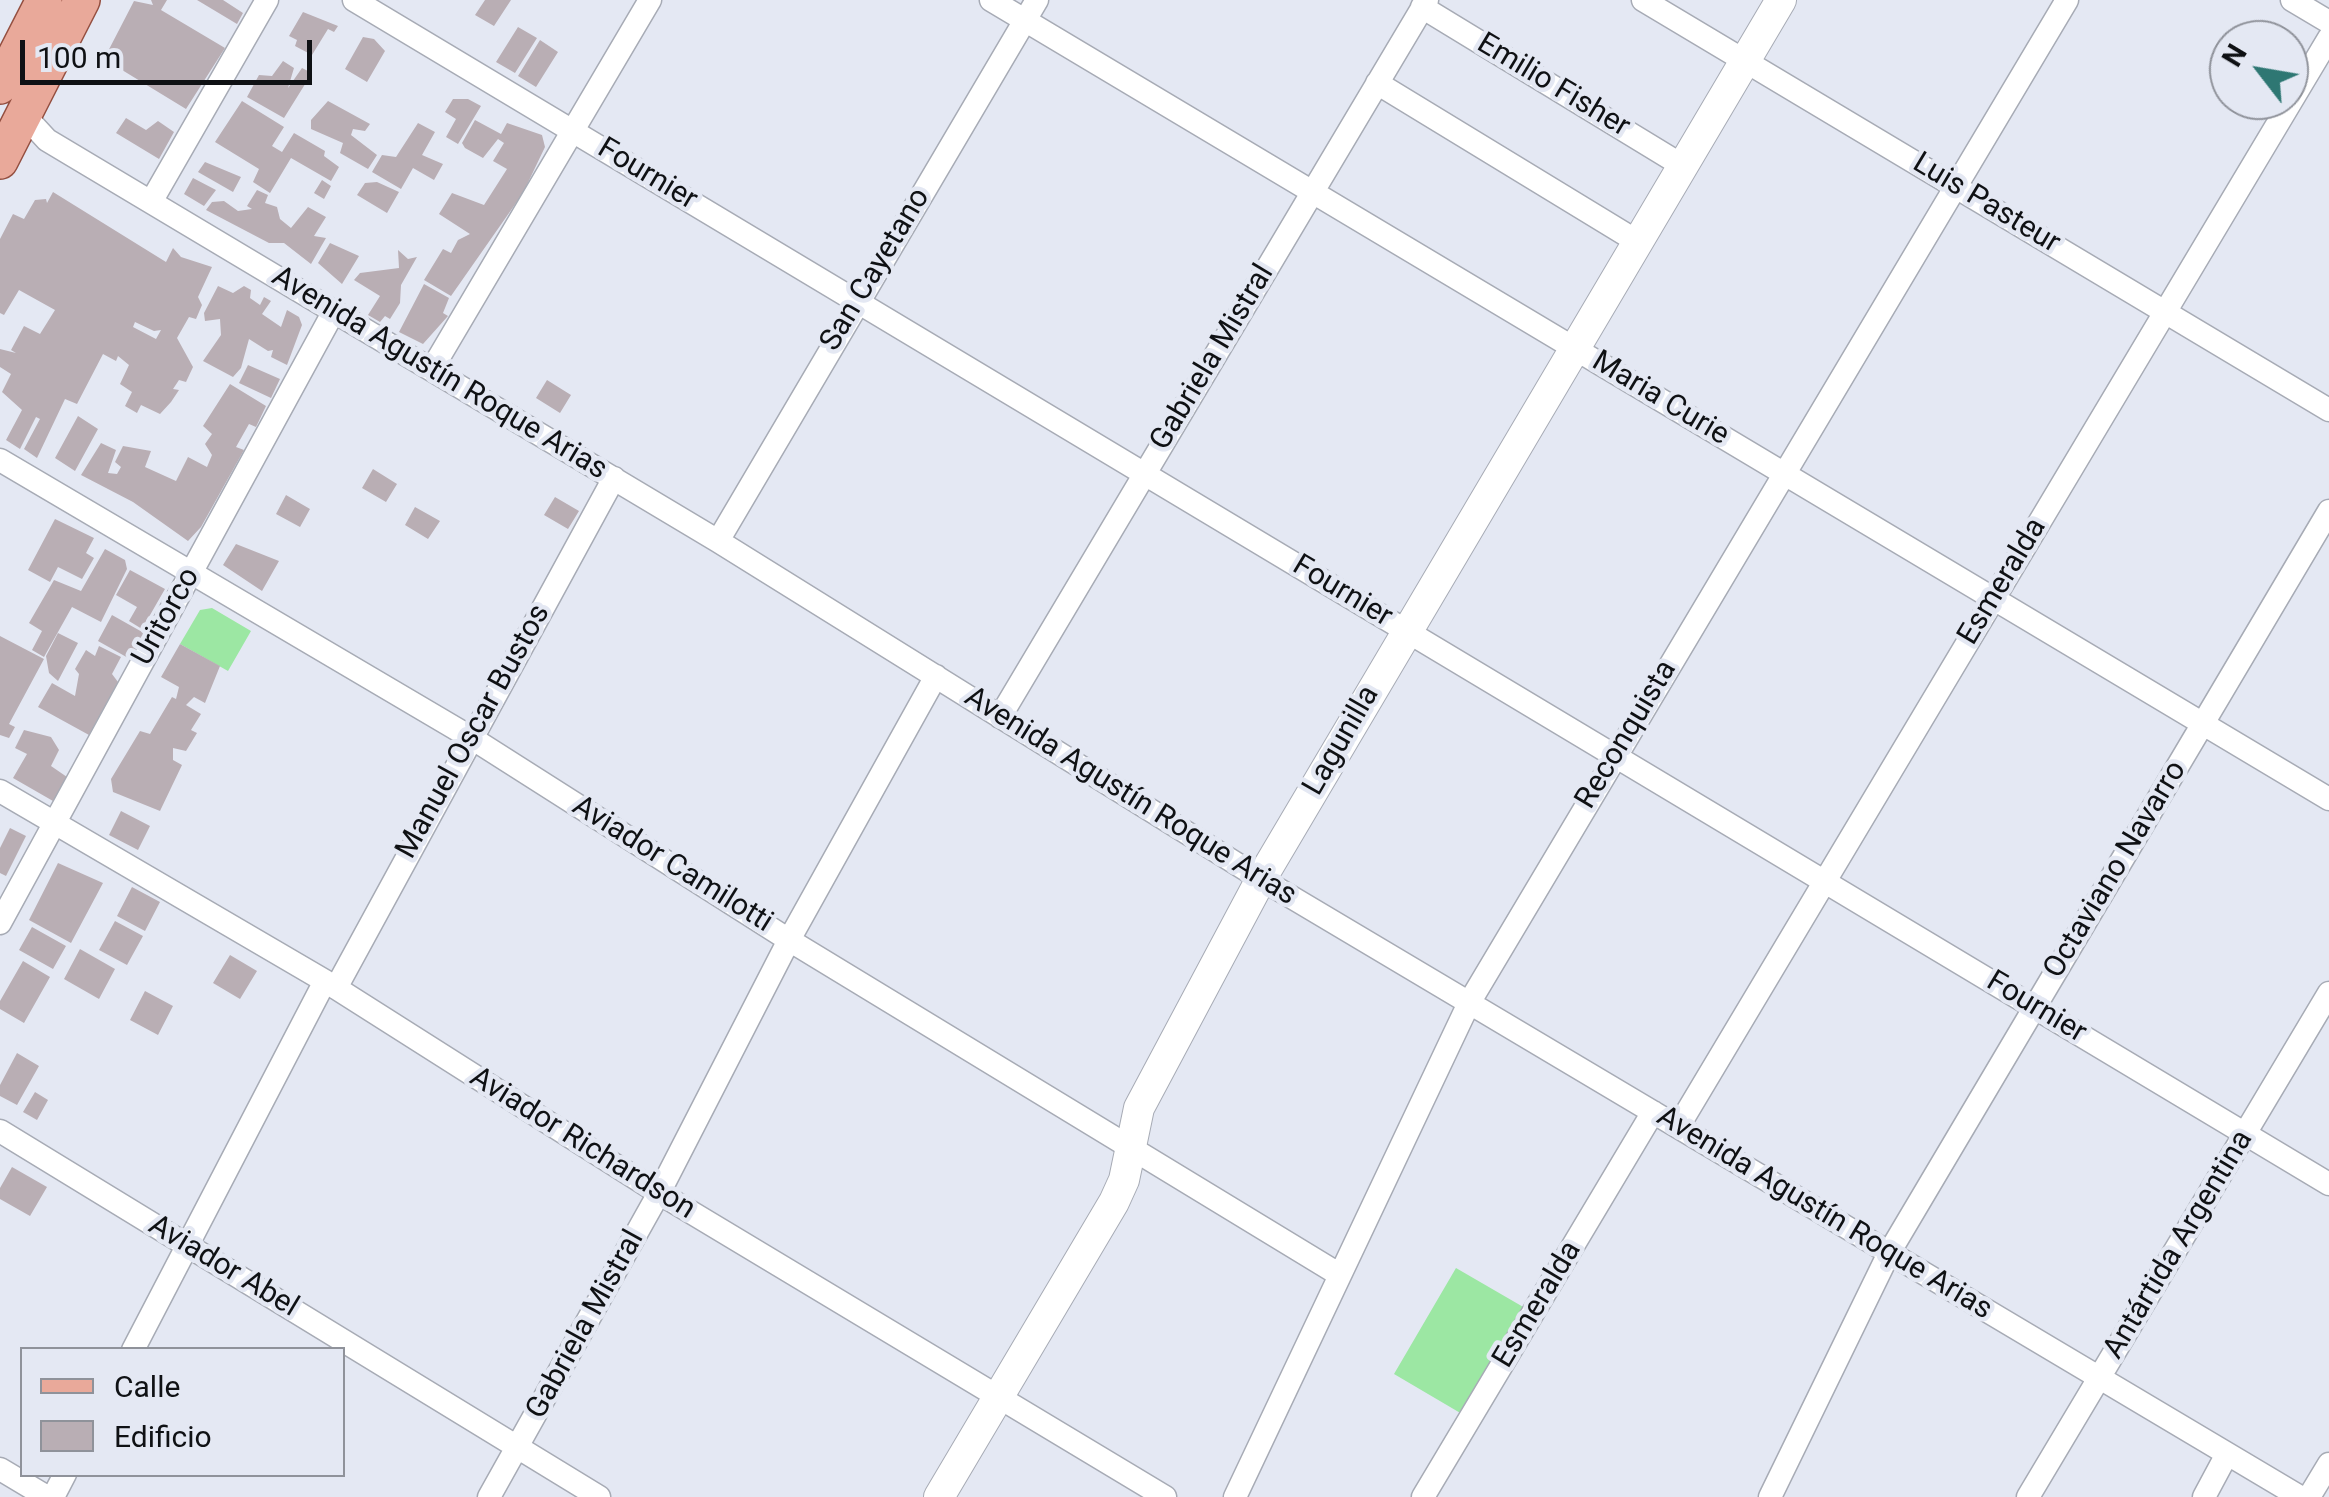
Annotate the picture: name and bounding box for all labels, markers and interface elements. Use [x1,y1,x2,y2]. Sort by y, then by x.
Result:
scale bar [25,20,318,82]
north arrow [2209,20,2309,120]
street label: Emilio Fisher [1470,26,1636,146]
text: N [2215,38,2254,72]
text: 100 m [37,40,121,75]
street label: Fournier [591,131,703,219]
street label: Luis Pasteur [1906,146,2066,262]
street label: San Cayetano [813,182,939,358]
street label: Gabriela Mistral [1143,259,1283,457]
street label: Avenida Agustín Roque Arias [265,260,613,488]
street label: Maria Curie [1585,344,1735,454]
street label: Esmeralda [1951,512,2055,652]
street label: Fournier [1286,548,1398,636]
street label: Uritorco [126,562,208,672]
street label: Manuel Oscar Bustos [389,599,559,865]
street label: Reconquista [1569,654,1685,816]
street label: Avenida Agustín Roque Arias [957,680,1303,914]
street label: Lagunilla [1296,680,1388,802]
street label: Octaviano Navarro [2037,755,2195,985]
street label: Aviador Camilotti [565,789,779,941]
street label: Fournier [1980,964,2092,1052]
street label: Aviador Richardson [463,1060,701,1228]
street label: Avenida Agustín Roque Arias [1650,1100,1998,1328]
street label: Antártida Argentina [2097,1124,2261,1366]
street label: Aviador Abel [142,1208,304,1326]
street label: Gabriela Mistral [519,1224,653,1426]
street label: Esmeralda [1486,1235,1590,1375]
legend [20,1347,345,1477]
text: Calle [114,1369,180,1404]
text: Edificio [114,1419,212,1454]

